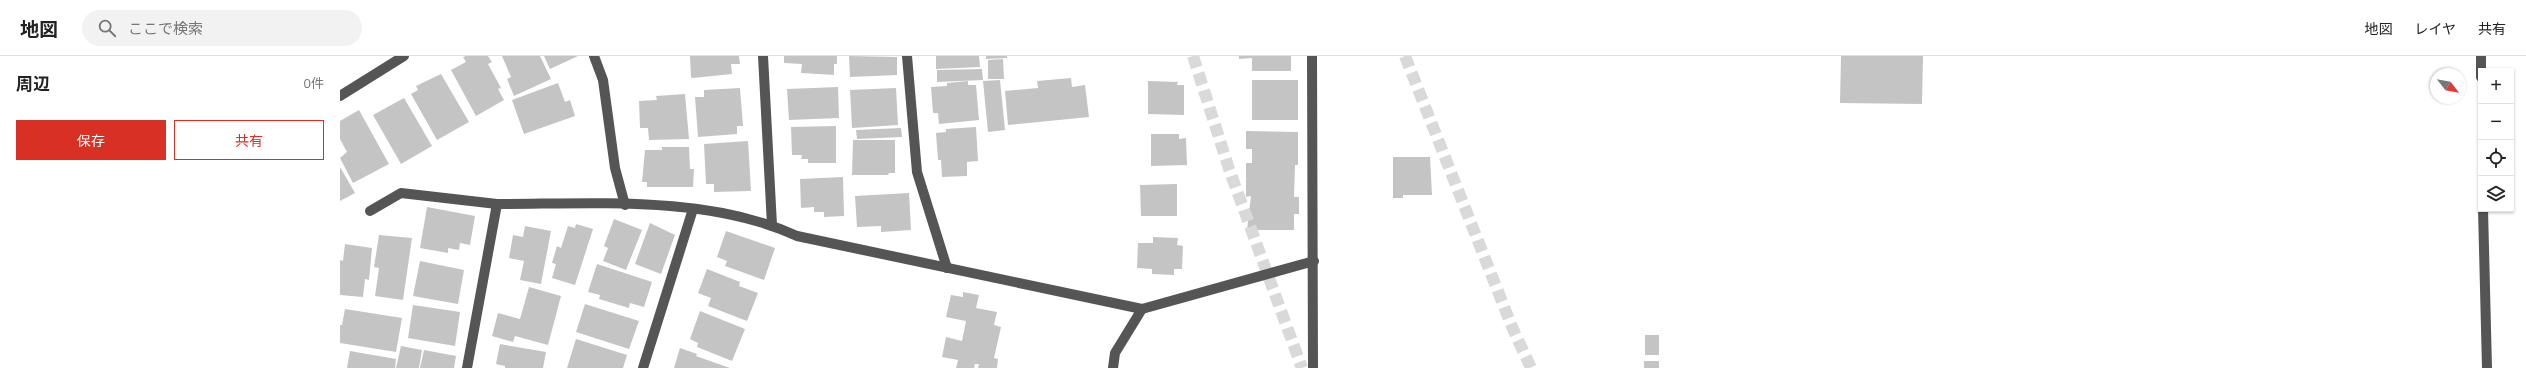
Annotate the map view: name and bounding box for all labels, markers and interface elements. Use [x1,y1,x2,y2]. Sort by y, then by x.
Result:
search box [82,10,362,46]
text: 地図 [20,16,58,42]
icon: search [96,17,118,39]
text: ここで検索 [128,18,203,38]
text: 地図 [2364,19,2392,38]
text: レイヤ [2414,19,2456,38]
text: 共有 [2478,19,2506,38]
north arrow [2430,68,2466,104]
map controls [2478,68,2514,212]
button: + [2478,68,2514,104]
text: 周辺 [16,72,50,95]
text: 0件 [304,74,324,92]
button: − [2478,104,2514,140]
button: 保存 [16,120,166,160]
button: 共有 [174,120,324,160]
button: locate [2478,140,2514,176]
button: layers [2478,176,2514,212]

